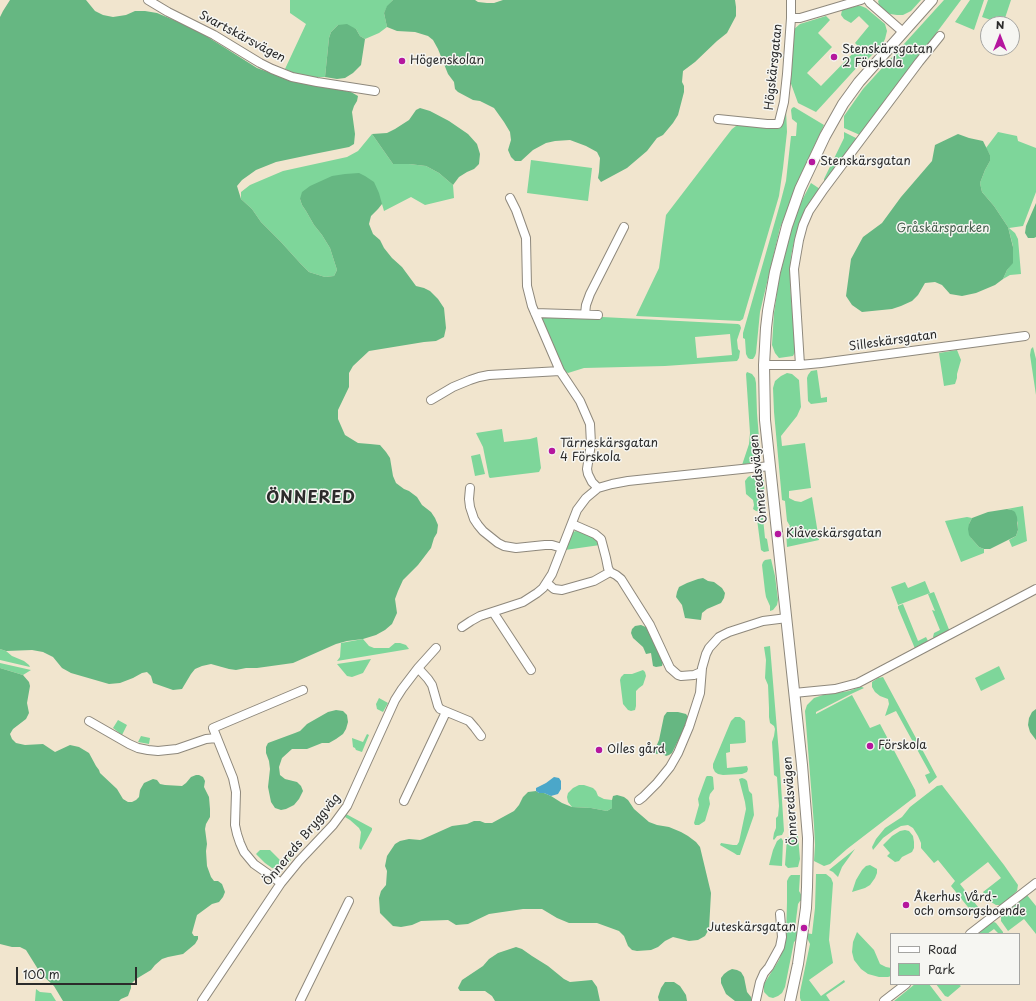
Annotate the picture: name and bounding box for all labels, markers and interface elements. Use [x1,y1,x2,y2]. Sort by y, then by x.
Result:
street label: Svartskärsvägen [196,8,288,66]
north arrow [980,16,1020,56]
text: N [996,16,1004,33]
street label: Högskärsgatan [762,23,786,111]
place label: Stenskärsgatan 2 Förskola [842,43,933,71]
marker: Stenskärsgatan 2 Förskola [829,52,839,62]
place label: Högenskolan [410,54,484,68]
marker: Högenskolan [397,56,407,66]
place label: Stenskärsgatan [820,155,911,169]
marker: Stenskärsgatan [807,157,817,167]
park label: Gråskärsparken [897,222,989,236]
street label: Silleskärsgatan [848,328,938,354]
street label: Önneredsvägen [747,434,771,524]
place label: Tärneskärsgatan 4 Förskola [560,437,658,465]
marker: Tärneskärsgatan 4 Förskola [547,446,557,456]
district label: ÖNNERED [266,489,356,509]
place label: Klåveskärsgatan [786,527,882,541]
marker: Klåveskärsgatan [773,529,783,539]
place label: Förskola [878,739,927,753]
marker: Förskola [865,741,875,751]
place label: Olles gård [607,743,665,757]
marker: Olles gård [594,745,604,755]
street label: Önneredsvägen [781,756,801,846]
street label: Önnereds Bryggväg [260,791,344,889]
place label: Åkerhus Vård- och omsorgsboende [914,891,1026,919]
marker: Åkerhus Vård- och omsorgsboende [901,900,911,910]
place label: Juteskärsgatan [708,921,796,935]
marker: Juteskärsgatan [799,923,809,933]
legend [890,933,1020,985]
text: Road [928,940,957,958]
scale bar [18,959,139,985]
text: Park [928,960,955,978]
text: 100 m [23,965,60,983]

